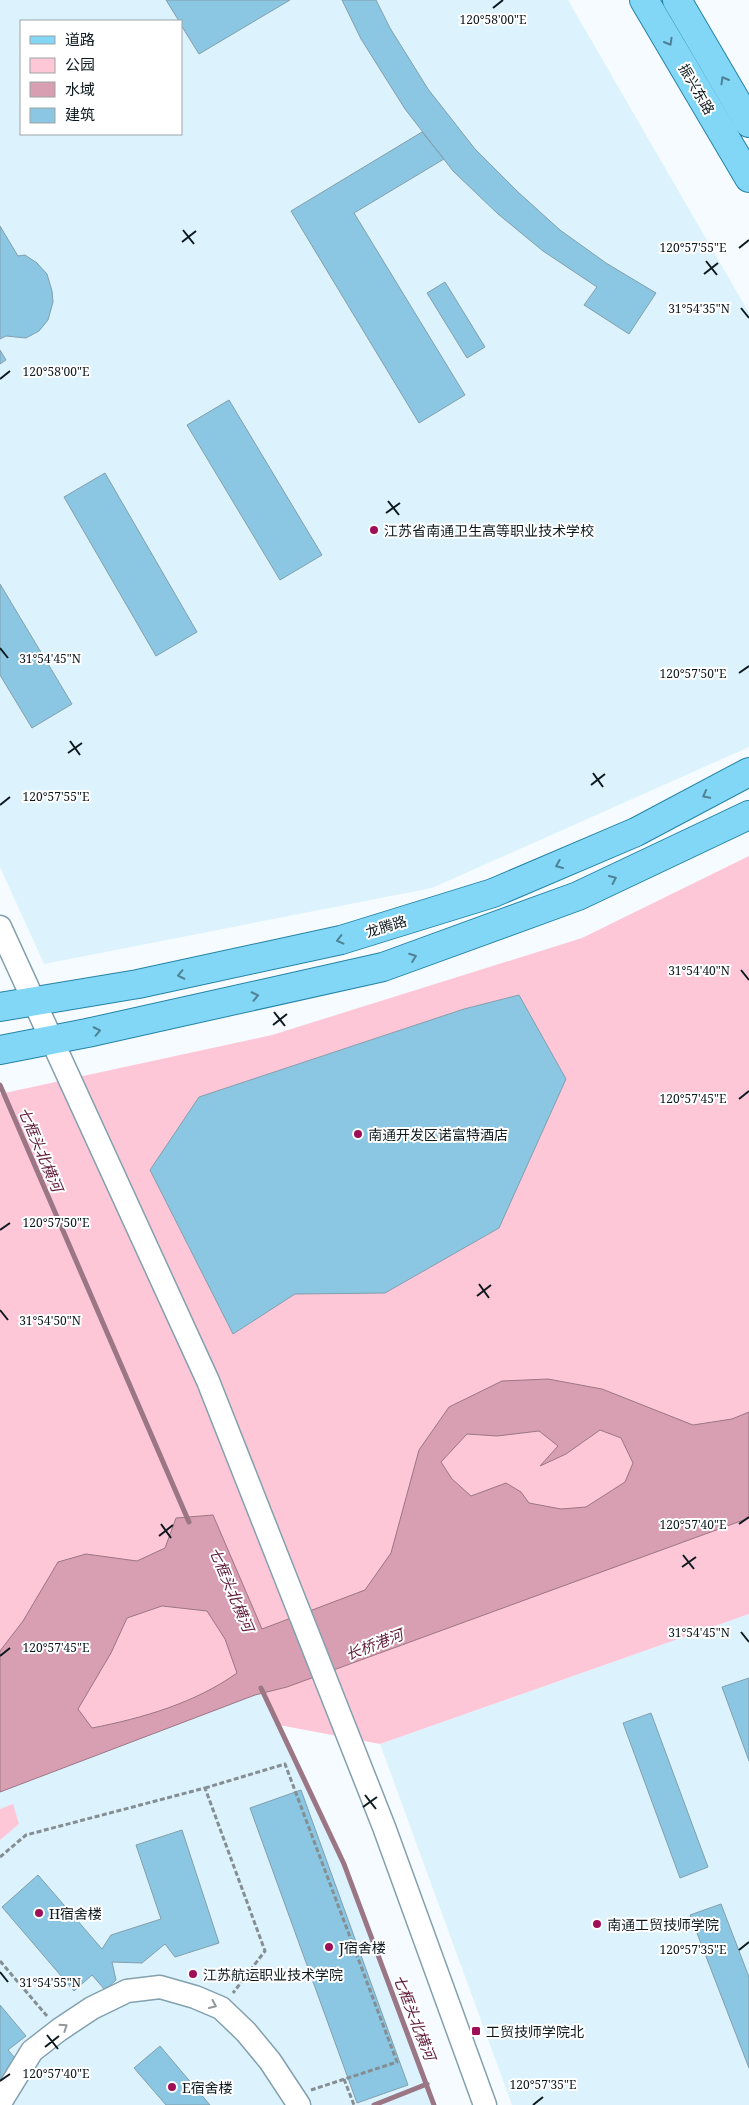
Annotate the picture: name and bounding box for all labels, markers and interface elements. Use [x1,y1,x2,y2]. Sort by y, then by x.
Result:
text: 120°58'00"E [460,11,526,28]
legend [20,20,182,135]
text: 道路 [65,29,95,49]
one-way arrow [663,37,673,46]
text: 公园 [65,54,95,74]
street label: 振兴东路 [675,60,719,118]
one-way arrow [721,77,731,86]
text: 水域 [65,79,95,99]
text: 建筑 [65,104,95,124]
text: 120°57'55"E [660,239,726,256]
text: 31°54'35"N [668,300,730,317]
text: 120°58'00"E [23,363,89,380]
place label: 江苏省南通卫生高等职业技术学校 [384,521,594,540]
marker: 江苏省南通卫生高等职业技术学校 [368,524,380,536]
text: 31°54'45"N [19,650,81,667]
text: 120°57'50"E [660,665,726,682]
text: 120°57'55"E [23,788,89,805]
one-way arrow [702,789,711,799]
one-way arrow [555,858,564,869]
one-way arrow [608,876,617,886]
street label: 龙腾路 [363,911,409,941]
one-way arrow [335,934,344,945]
one-way arrow [408,953,417,963]
text: 31°54'40"N [668,962,730,979]
one-way arrow [177,969,185,980]
one-way arrow [251,991,260,1002]
one-way arrow [92,1026,101,1037]
text: 120°57'45"E [660,1090,726,1107]
water label: 七框头北横河 [14,1104,69,1197]
place label: 南通开发区诺富特酒店 [368,1125,508,1144]
marker: 南通开发区诺富特酒店 [352,1128,364,1140]
text: 120°57'50"E [23,1214,89,1231]
text: 31°54'50"N [19,1312,81,1329]
text: 120°57'40"E [660,1516,726,1533]
water label: 七框头北横河 [205,1544,260,1637]
water label: 长桥港河 [342,1623,408,1664]
text: 31°54'45"N [668,1624,730,1641]
text: 120°57'45"E [23,1639,89,1656]
place label: H宿舍楼 [49,1904,102,1923]
marker: H宿舍楼 [33,1907,45,1919]
place label: 南通工贸技师学院 [607,1915,719,1934]
marker: 南通工贸技师学院 [591,1918,603,1930]
place label: J宿舍楼 [338,1938,386,1957]
marker: J宿舍楼 [323,1941,335,1953]
text: 120°57'35"E [660,1941,726,1958]
place label: 江苏航运职业技术学院 [203,1965,343,1984]
marker: 江苏航运职业技术学院 [187,1968,199,1980]
water label: 七框头北横河 [390,1971,442,2065]
text: 31°54'55"N [19,1974,81,1991]
one-way arrow [208,1999,217,2009]
place label: 工贸技师学院北 [486,2022,584,2041]
one-way arrow [58,2024,68,2033]
marker: 工贸技师学院北 [470,2025,482,2037]
text: 120°57'40"E [23,2065,89,2082]
text: 120°57'35"E [510,2076,576,2093]
place label: E宿舍楼 [182,2078,233,2097]
marker: E宿舍楼 [166,2081,178,2093]

